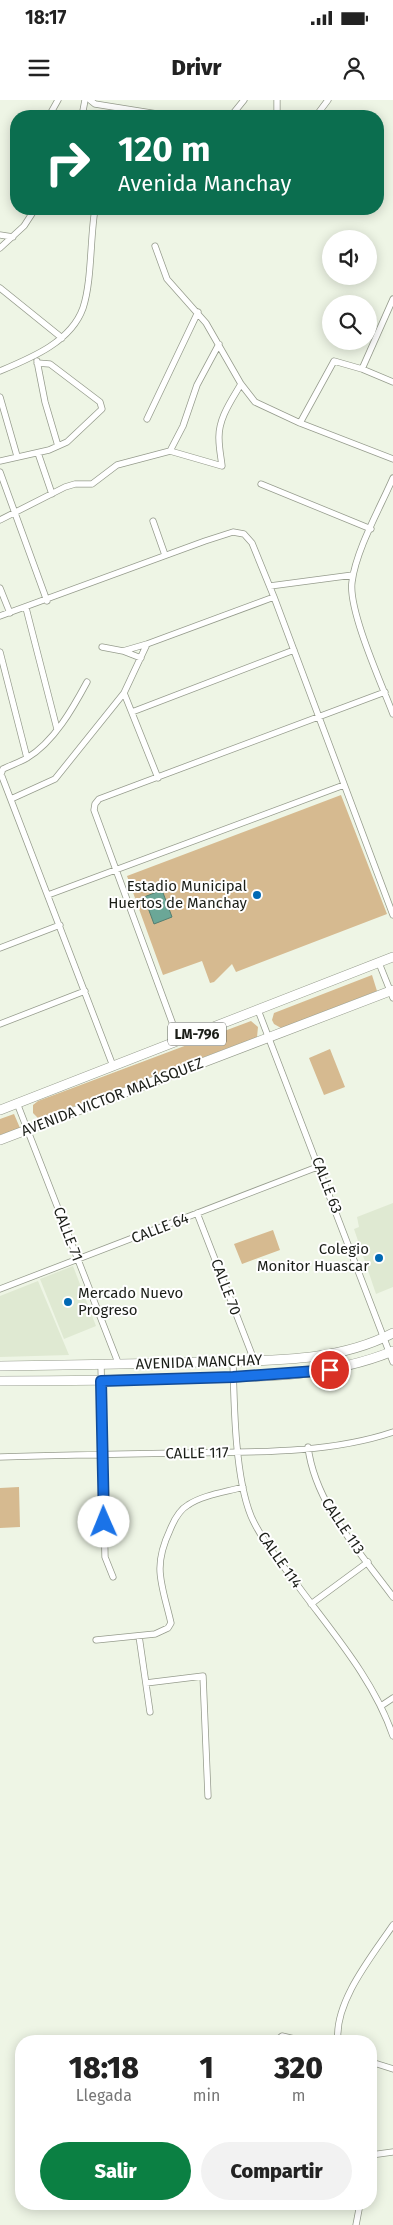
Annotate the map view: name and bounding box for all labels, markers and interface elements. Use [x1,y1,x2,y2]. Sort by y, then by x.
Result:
text: 18:17 [25,6,66,29]
icon: menu [25,54,53,82]
text: Drivr [172,54,221,81]
icon: person [340,54,368,82]
text: 120 m [118,128,211,170]
icon: right [35,130,100,195]
text: Avenida Manchay [118,170,291,197]
map controls [322,230,377,350]
button: sound [322,230,377,285]
button: search [322,295,377,350]
place label: Estadio Municipal Huertos de Manchay [108,877,248,912]
marker: Estadio Municipal Huertos de Manchay [251,889,263,901]
road number: LM-796 [168,1022,226,1046]
street label: AVENIDA VICTOR MALÁSQUEZ [18,1054,206,1140]
street label: CALLE 63 [308,1154,346,1216]
street label: CALLE 71 [49,1204,87,1264]
street label: CALLE 64 [129,1209,191,1247]
place label: Colegio Monitor Huascar [257,1240,369,1275]
marker: Colegio Monitor Huascar [373,1252,385,1264]
street label: CALLE 70 [207,1256,245,1318]
place label: Mercado Nuevo Progreso [78,1284,183,1319]
marker: Mercado Nuevo Progreso [62,1296,74,1308]
pin [309,1349,351,1391]
street label: AVENIDA MANCHAY [135,1351,263,1373]
icon: arrive [316,1356,344,1384]
street label: CALLE 117 [165,1443,229,1463]
street label: CALLE 113 [318,1494,368,1558]
position arrow [77,1495,129,1547]
street label: CALLE 114 [254,1528,306,1592]
text: 18:18 [69,2050,139,2086]
text: 1 [199,2050,214,2086]
text: 320 [274,2050,323,2086]
text: Llegada [76,2086,132,2105]
text: min [193,2086,220,2105]
text: m [292,2086,305,2105]
button: Salir [40,2142,191,2200]
button: Compartir [201,2142,352,2200]

